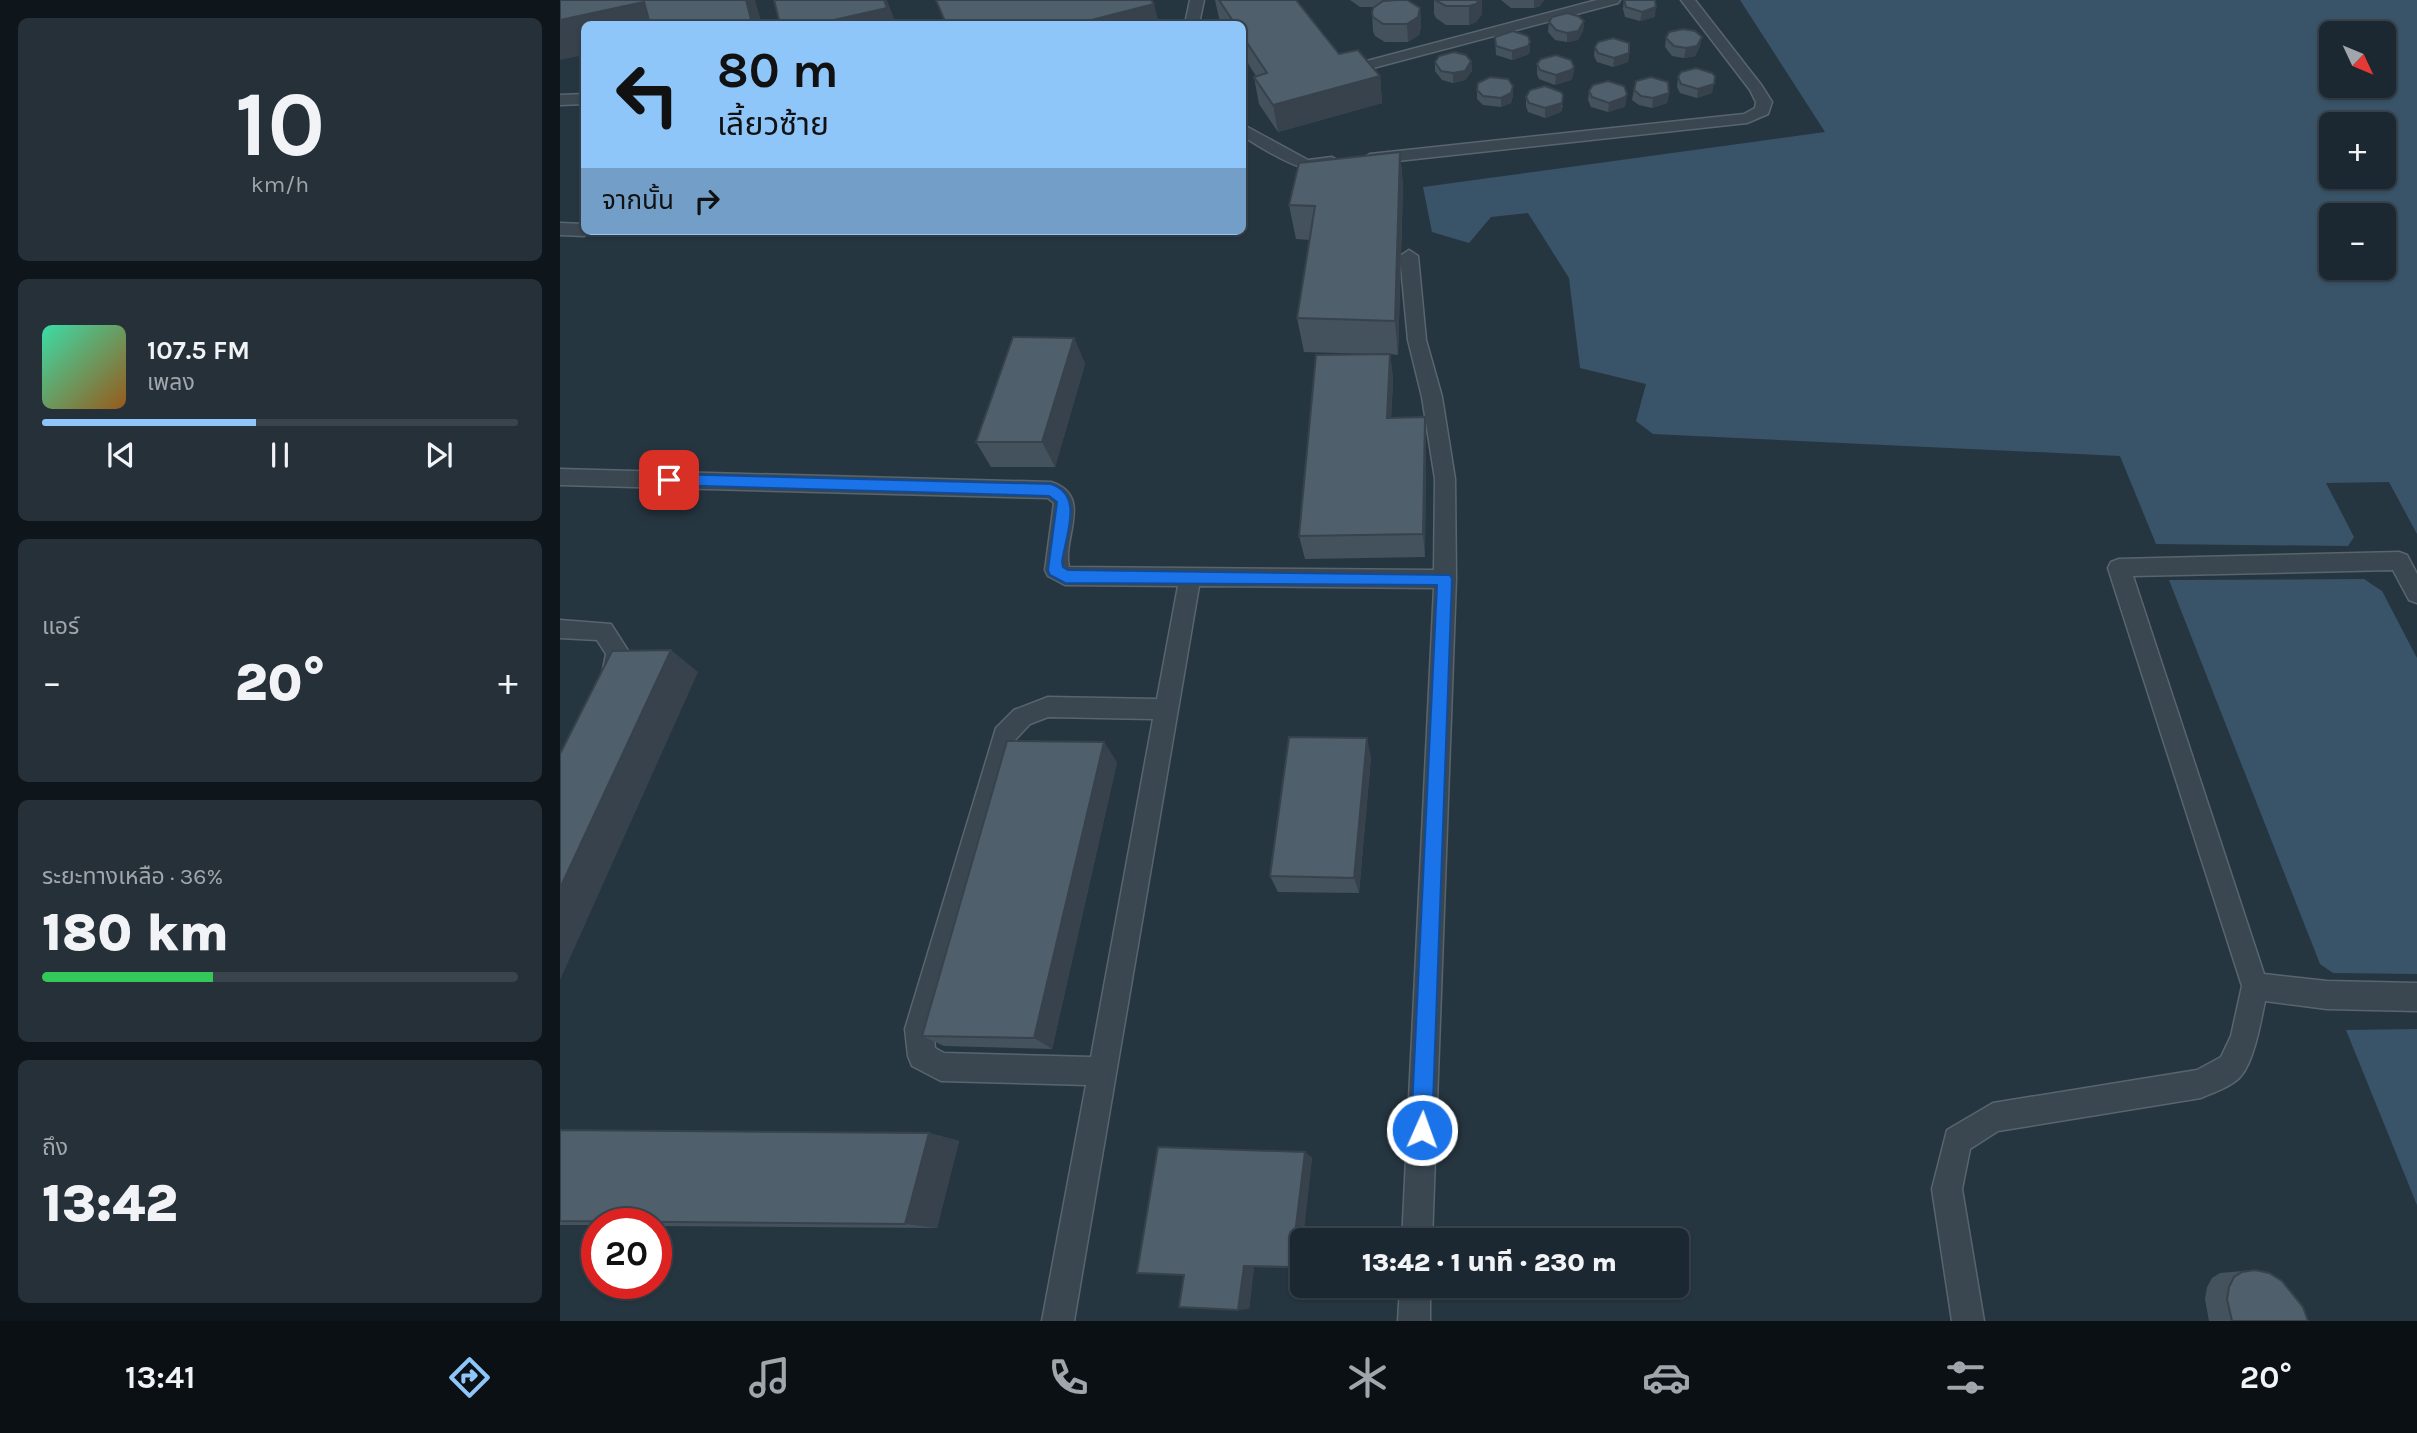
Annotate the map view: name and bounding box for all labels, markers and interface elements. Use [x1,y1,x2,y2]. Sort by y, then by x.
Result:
north arrow [2319,21,2396,98]
map controls [2319,21,2396,280]
text: 80 m [717,42,839,99]
icon: left [602,49,693,140]
text: 10 [235,72,325,178]
text: เลี้ยวซ้าย [717,106,829,143]
button: + [2319,112,2396,189]
text: km/h [251,171,309,198]
icon: right [688,182,726,220]
text: จากนั้น [602,185,674,216]
button: − [2319,203,2396,280]
text: 107.5 FM [147,335,250,366]
text: เพลง [147,369,195,396]
icon: previous [102,436,140,474]
icon: pause [261,436,299,474]
icon: next [420,436,458,474]
pin [639,450,699,510]
icon: arrive [650,461,688,499]
text: แอร์ [42,613,79,640]
text: 20° [235,652,325,713]
text: − [42,660,62,705]
text: + [498,660,518,705]
text: ระยะทางเหลือ · 36% [42,863,223,890]
text: 180 km [42,902,229,963]
position arrow [1385,1093,1459,1167]
text: ถึง [42,1134,68,1161]
text: 13:42 [42,1173,178,1234]
speed limit sign: 20 [581,1208,672,1299]
text: 13:42 · 1 นาที · 230 m [1362,1247,1617,1278]
icon: directions [445,1353,494,1402]
icon: music [745,1353,794,1402]
icon: phone [1044,1353,1093,1402]
icon: climate [1343,1353,1392,1402]
icon: car [1642,1353,1691,1402]
icon: filters [1941,1353,1990,1402]
text: 13:41 [125,1359,195,1396]
text: 20° [2240,1359,2292,1396]

